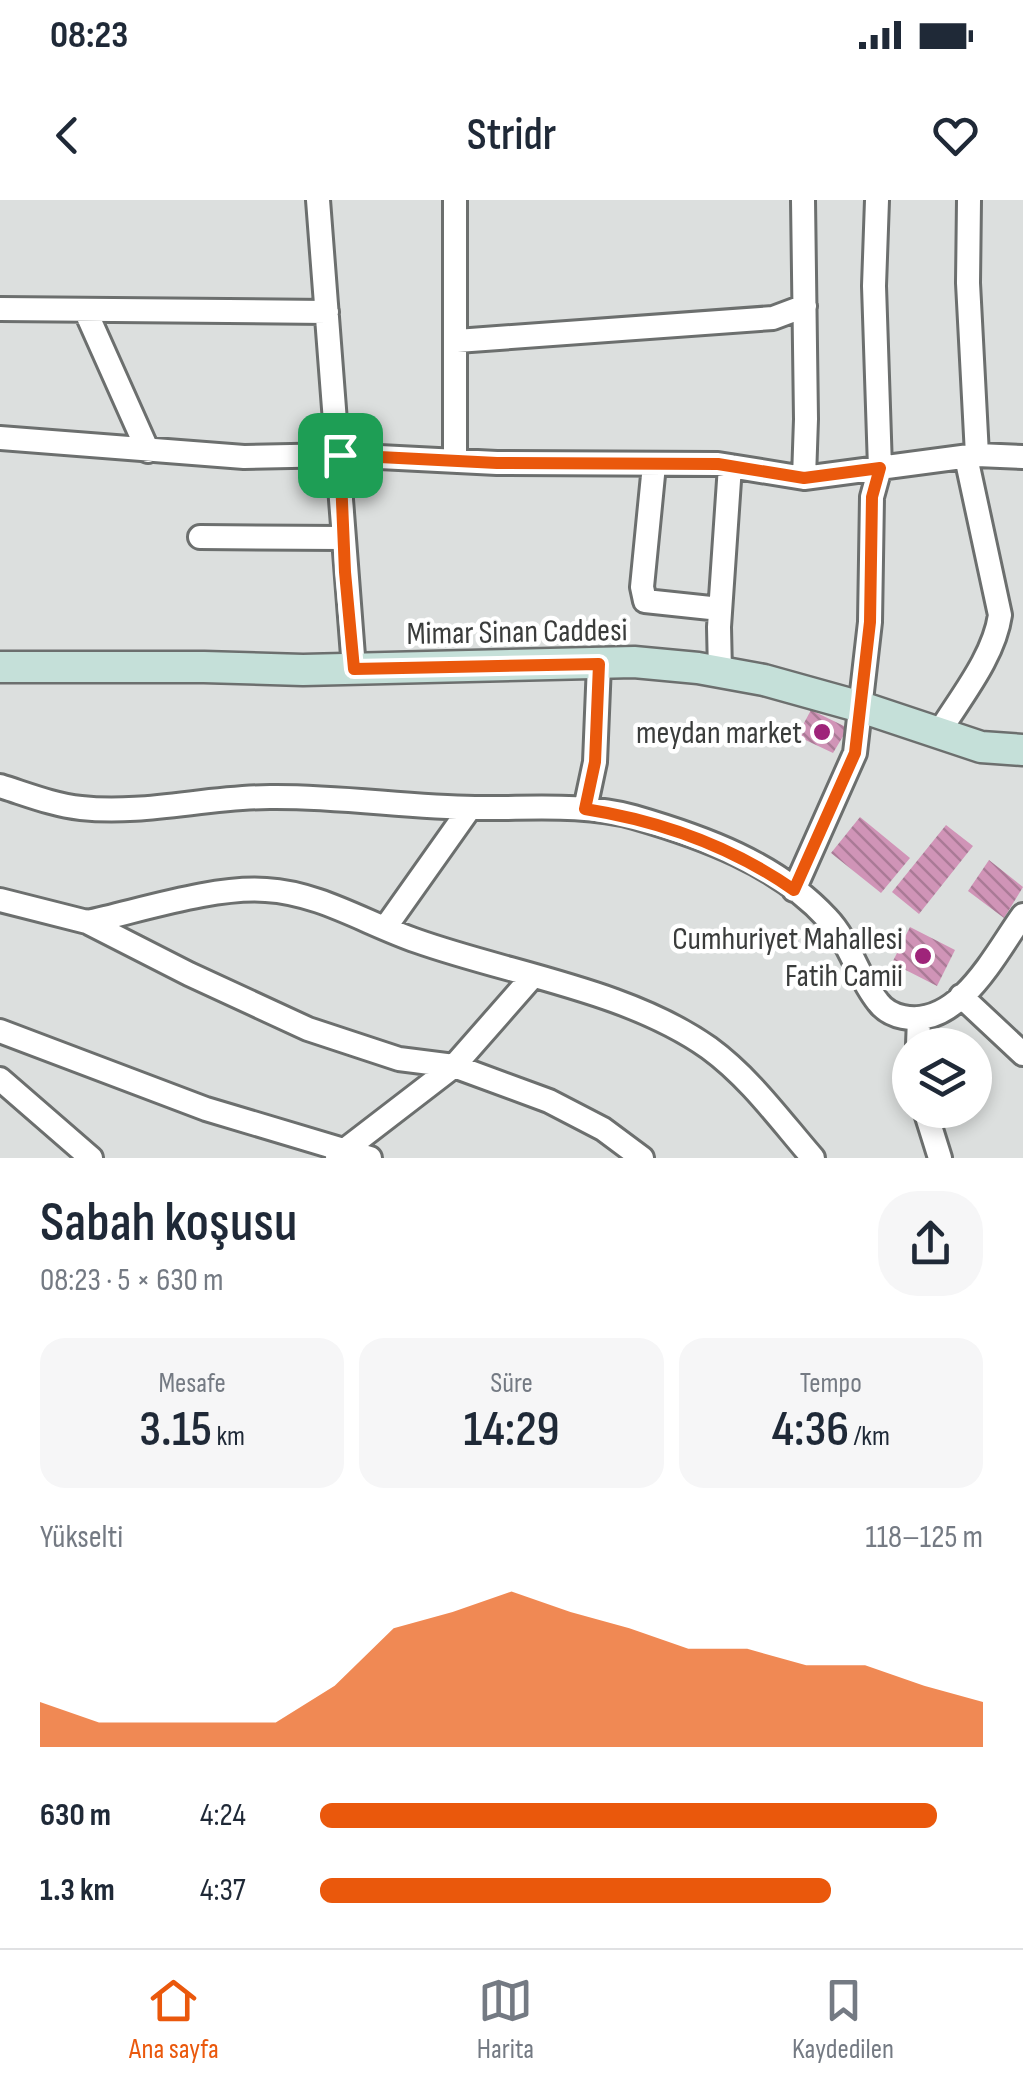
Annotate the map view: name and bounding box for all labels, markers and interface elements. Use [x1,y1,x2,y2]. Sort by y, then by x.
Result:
text: 08:23 [50,13,128,58]
icon: back [40,108,95,163]
text: Stridr [467,108,556,163]
icon: heart [928,108,983,163]
pin [298,413,383,498]
icon: arrive [313,428,368,483]
street label: Mimar Sinan Caddesi [406,611,628,654]
place label: meydan market [636,714,802,753]
marker: meydan market [811,721,833,743]
place label: Cumhuriyet Mahallesi Fatih Camii [672,920,903,996]
marker: Cumhuriyet Mahallesi Fatih Camii [912,945,934,967]
map controls [892,1028,992,1128]
button: layers [892,1028,992,1128]
text: Sabah koşusu [40,1190,297,1257]
button: share [878,1191,983,1296]
text: 08:23 · 5 × 630 m [40,1261,224,1300]
text: Mesafe [158,1367,226,1400]
text: Süre [490,1367,533,1400]
text: Tempo [800,1367,862,1400]
text: 3.15 [139,1400,212,1460]
text: 14:29 [463,1400,560,1460]
text: 4:36 [772,1400,849,1460]
text: km [212,1420,245,1453]
text: /km [849,1420,890,1453]
text: Yükselti [40,1518,123,1557]
text: 118–125 m [866,1518,983,1557]
text: 630 m [40,1796,111,1835]
text: 4:24 [200,1796,246,1835]
text: 1.3 km [40,1871,115,1910]
text: 4:37 [200,1871,246,1910]
tab: Ana sayfa [129,1973,219,2066]
tab: Harita [477,1973,534,2066]
tab: Kaydedilen [792,1973,894,2066]

